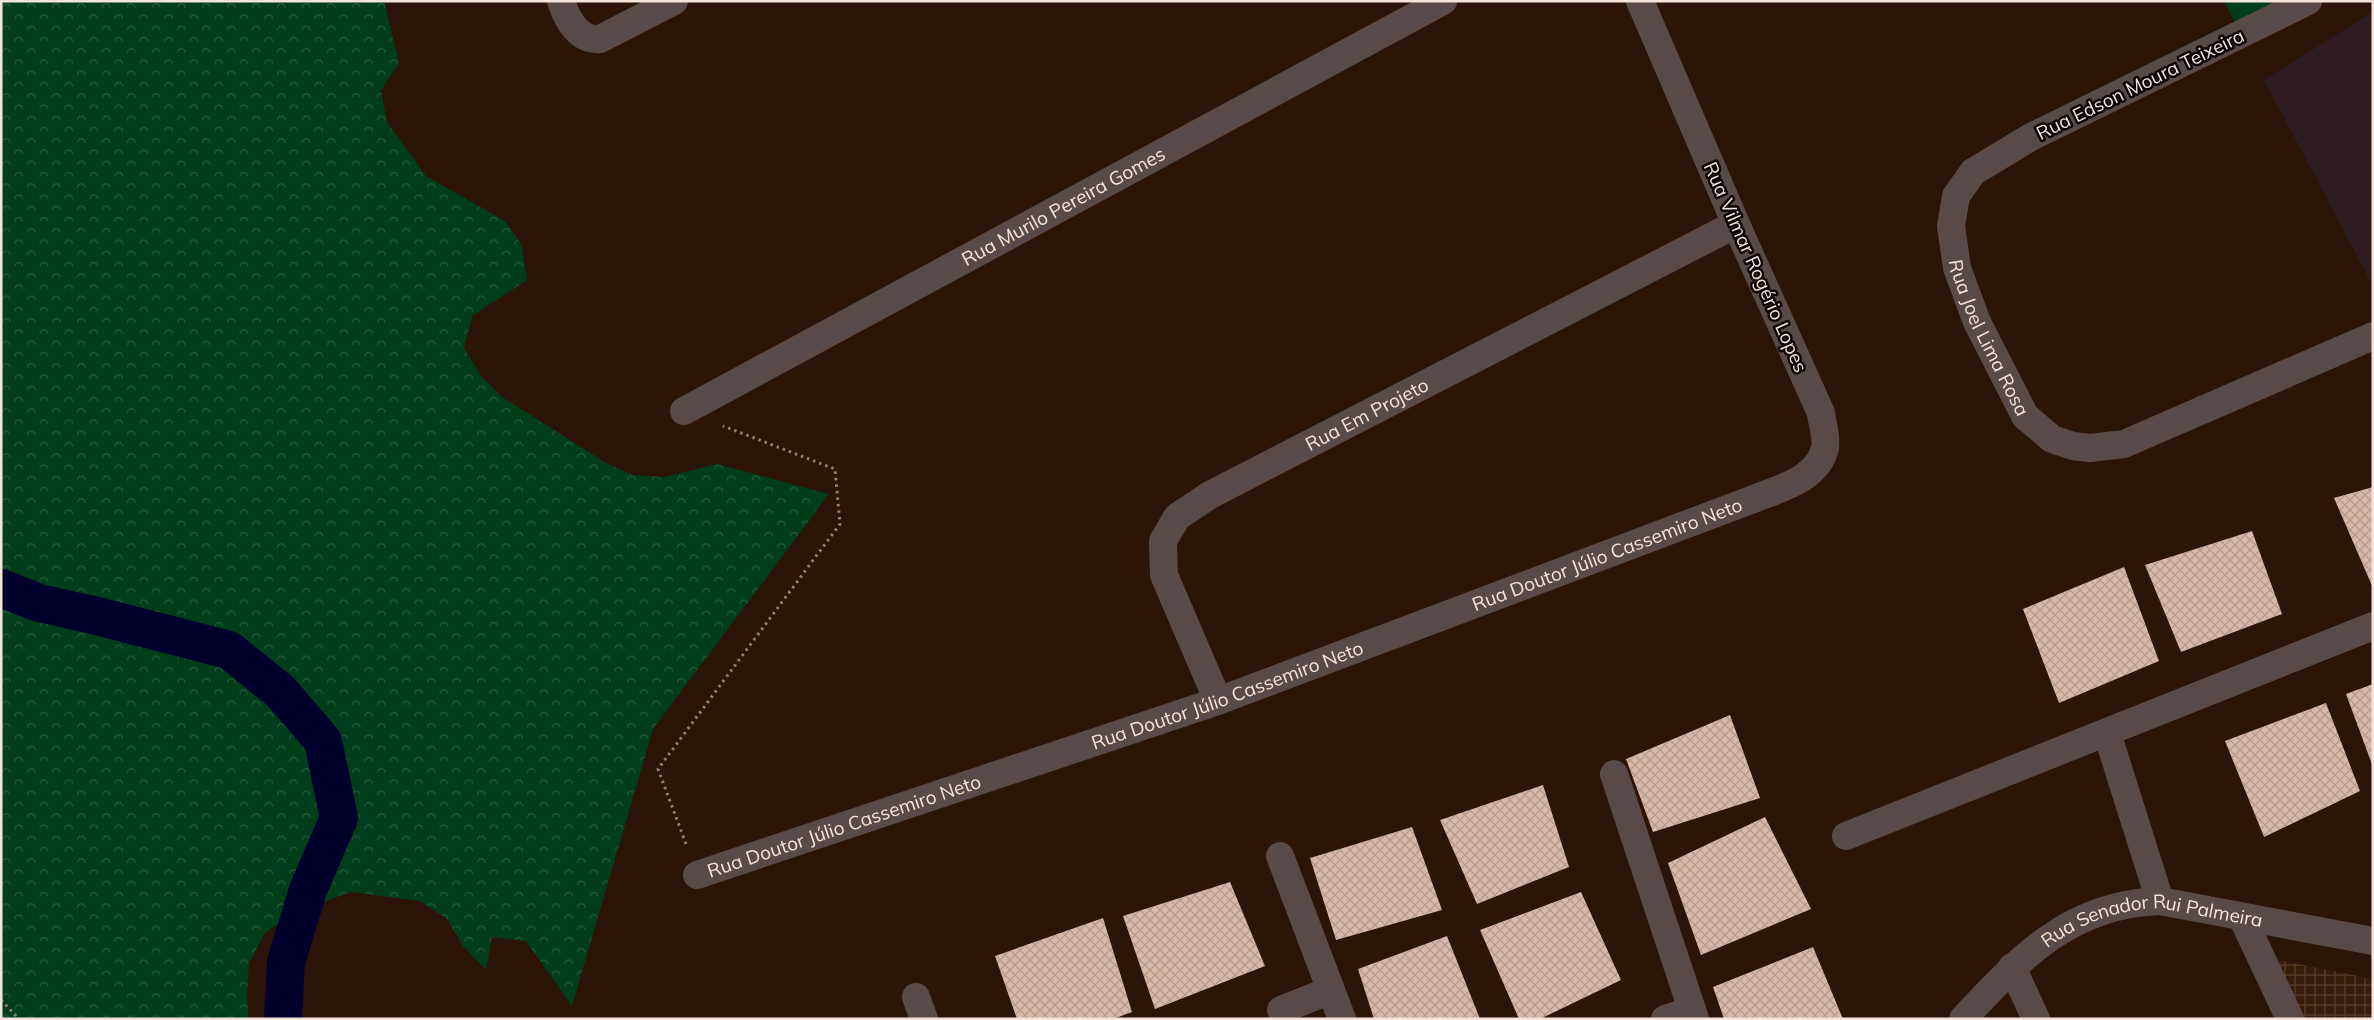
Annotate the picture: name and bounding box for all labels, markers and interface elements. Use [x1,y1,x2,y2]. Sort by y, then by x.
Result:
street label: Rua Edson Moura Teixeira [2032,23,2248,145]
street label: Rua Murilo Pereira Gomes [957,141,1169,271]
street label: Rua Vilmar Rogério Lopes [1699,158,1813,376]
street label: Rua Joel Lima Rosa [1944,258,2035,420]
street label: Rua Em Projeto [1301,372,1433,456]
street label: Rua Doutor Júlio Cassemiro Neto [1468,492,1746,616]
street label: Rua Doutor Júlio Cassemiro Neto [1088,635,1367,754]
street label: Rua Doutor Júlio Cassemiro Neto [704,769,984,883]
street label: Rua Senador Rui Palmeira [2036,889,2265,952]

